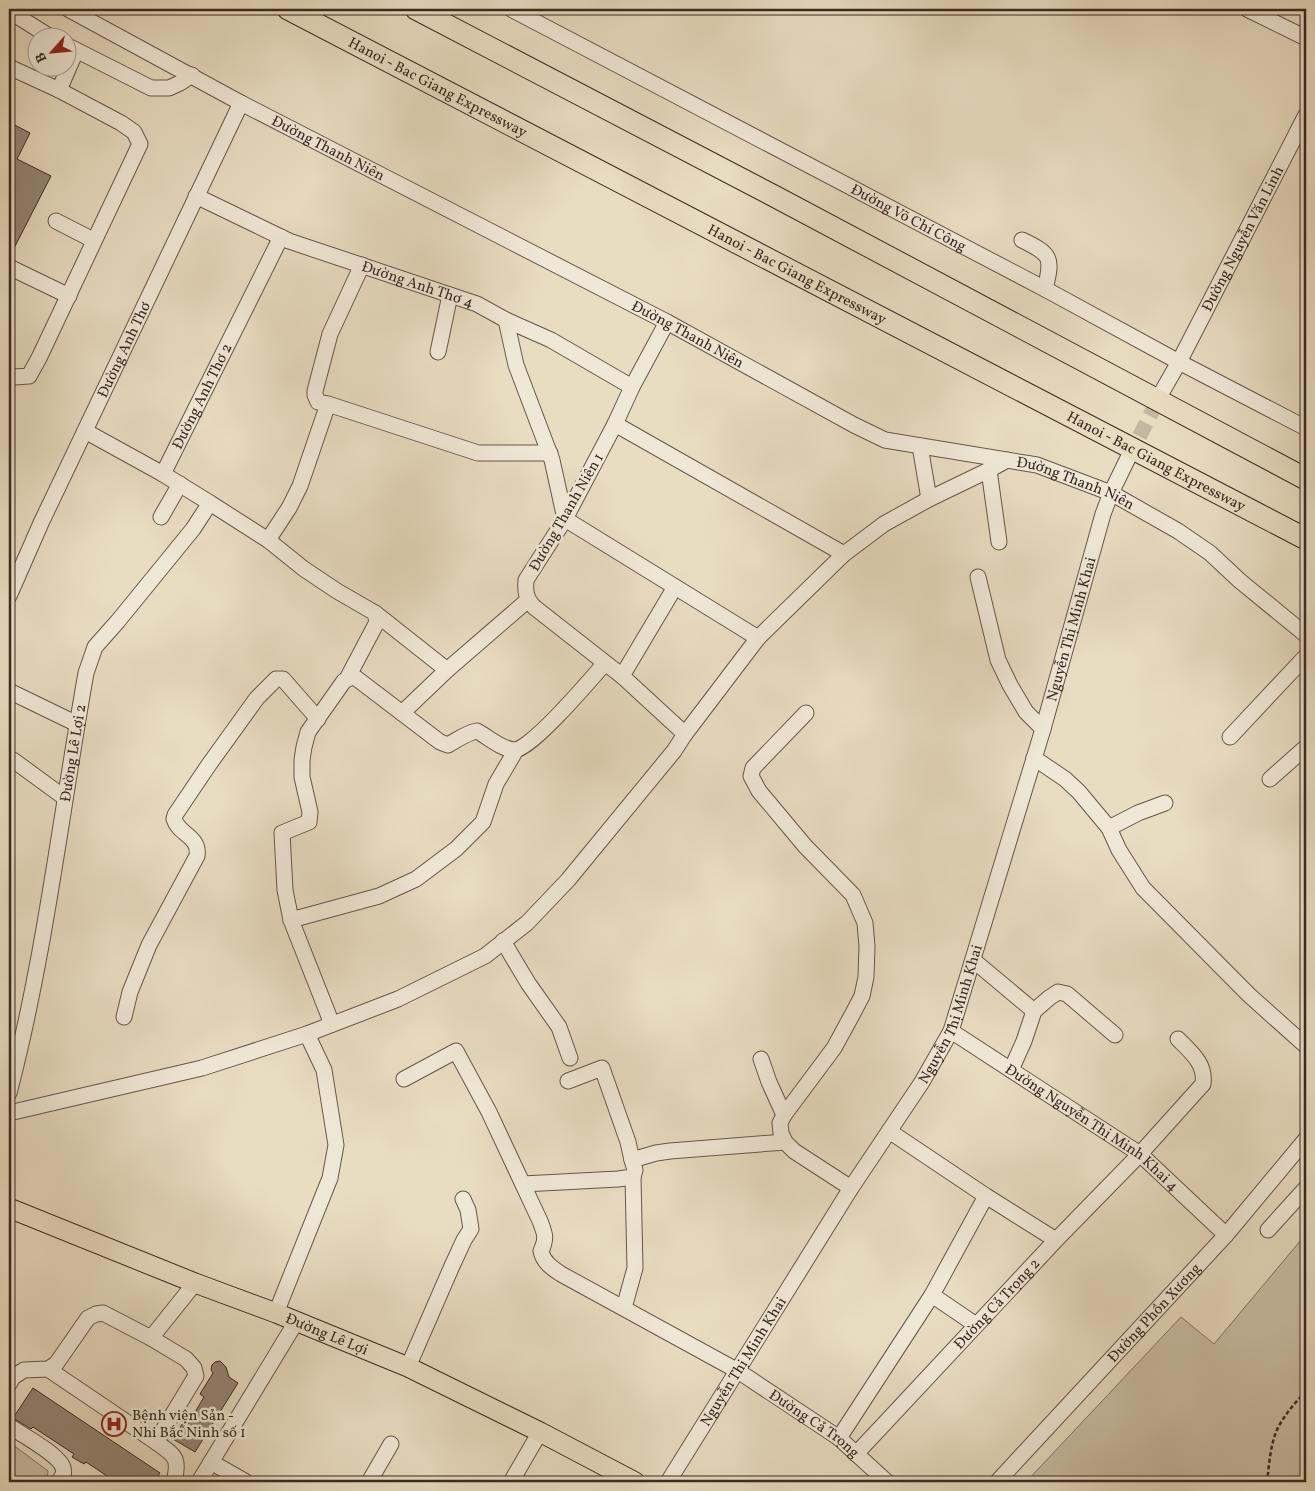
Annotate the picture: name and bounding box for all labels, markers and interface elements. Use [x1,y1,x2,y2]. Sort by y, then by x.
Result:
north arrow [28,28,78,78]
street label: Hanoi - Bac Giang Expressway [344,33,530,144]
text: B [31,49,52,66]
street label: Đường Thanh Niên [267,111,388,187]
street label: Đường Nguyễn Văn Linh [1198,163,1290,316]
street label: Đường Võ Chí Công [846,180,970,258]
street label: Hanoi - Bac Giang Expressway [703,220,890,331]
street label: Đường Anh Thơ 4 [359,257,476,314]
street label: Đường Thanh Niên [627,296,747,374]
street label: Đường Anh Thơ [93,298,157,402]
street label: Đường Anh Thơ 2 [168,340,238,453]
street label: Hanoi - Bac Giang Expressway [1062,407,1249,518]
street label: Đường Thanh Niên 1 [525,450,610,576]
street label: Đường Thanh Niên [1015,453,1138,516]
street label: Nguyễn Thị Minh Khai [1042,555,1102,704]
street label: Đường Lê Lợi 2 [56,703,92,804]
street label: Nguyễn Thị Minh Khai [914,942,989,1088]
street label: Đường Nguyễn Thị Minh Khai 4 [1000,1060,1183,1197]
street label: Đường Cả Trọng 2 [950,1254,1046,1355]
street label: Đường Phồn Xương [1104,1259,1207,1368]
street label: Nguyễn Thị Minh Khai [696,1293,793,1431]
street label: Đường Lê Lợi [282,1309,371,1362]
street label: Đường Cả Trọng [764,1385,864,1464]
place label: Bệnh viện Sản - Nhi Bắc Ninh số 1 [132,1406,246,1444]
hospital icon: Bệnh viện Sản - Nhi Bắc Ninh số 1 [101,1411,127,1437]

